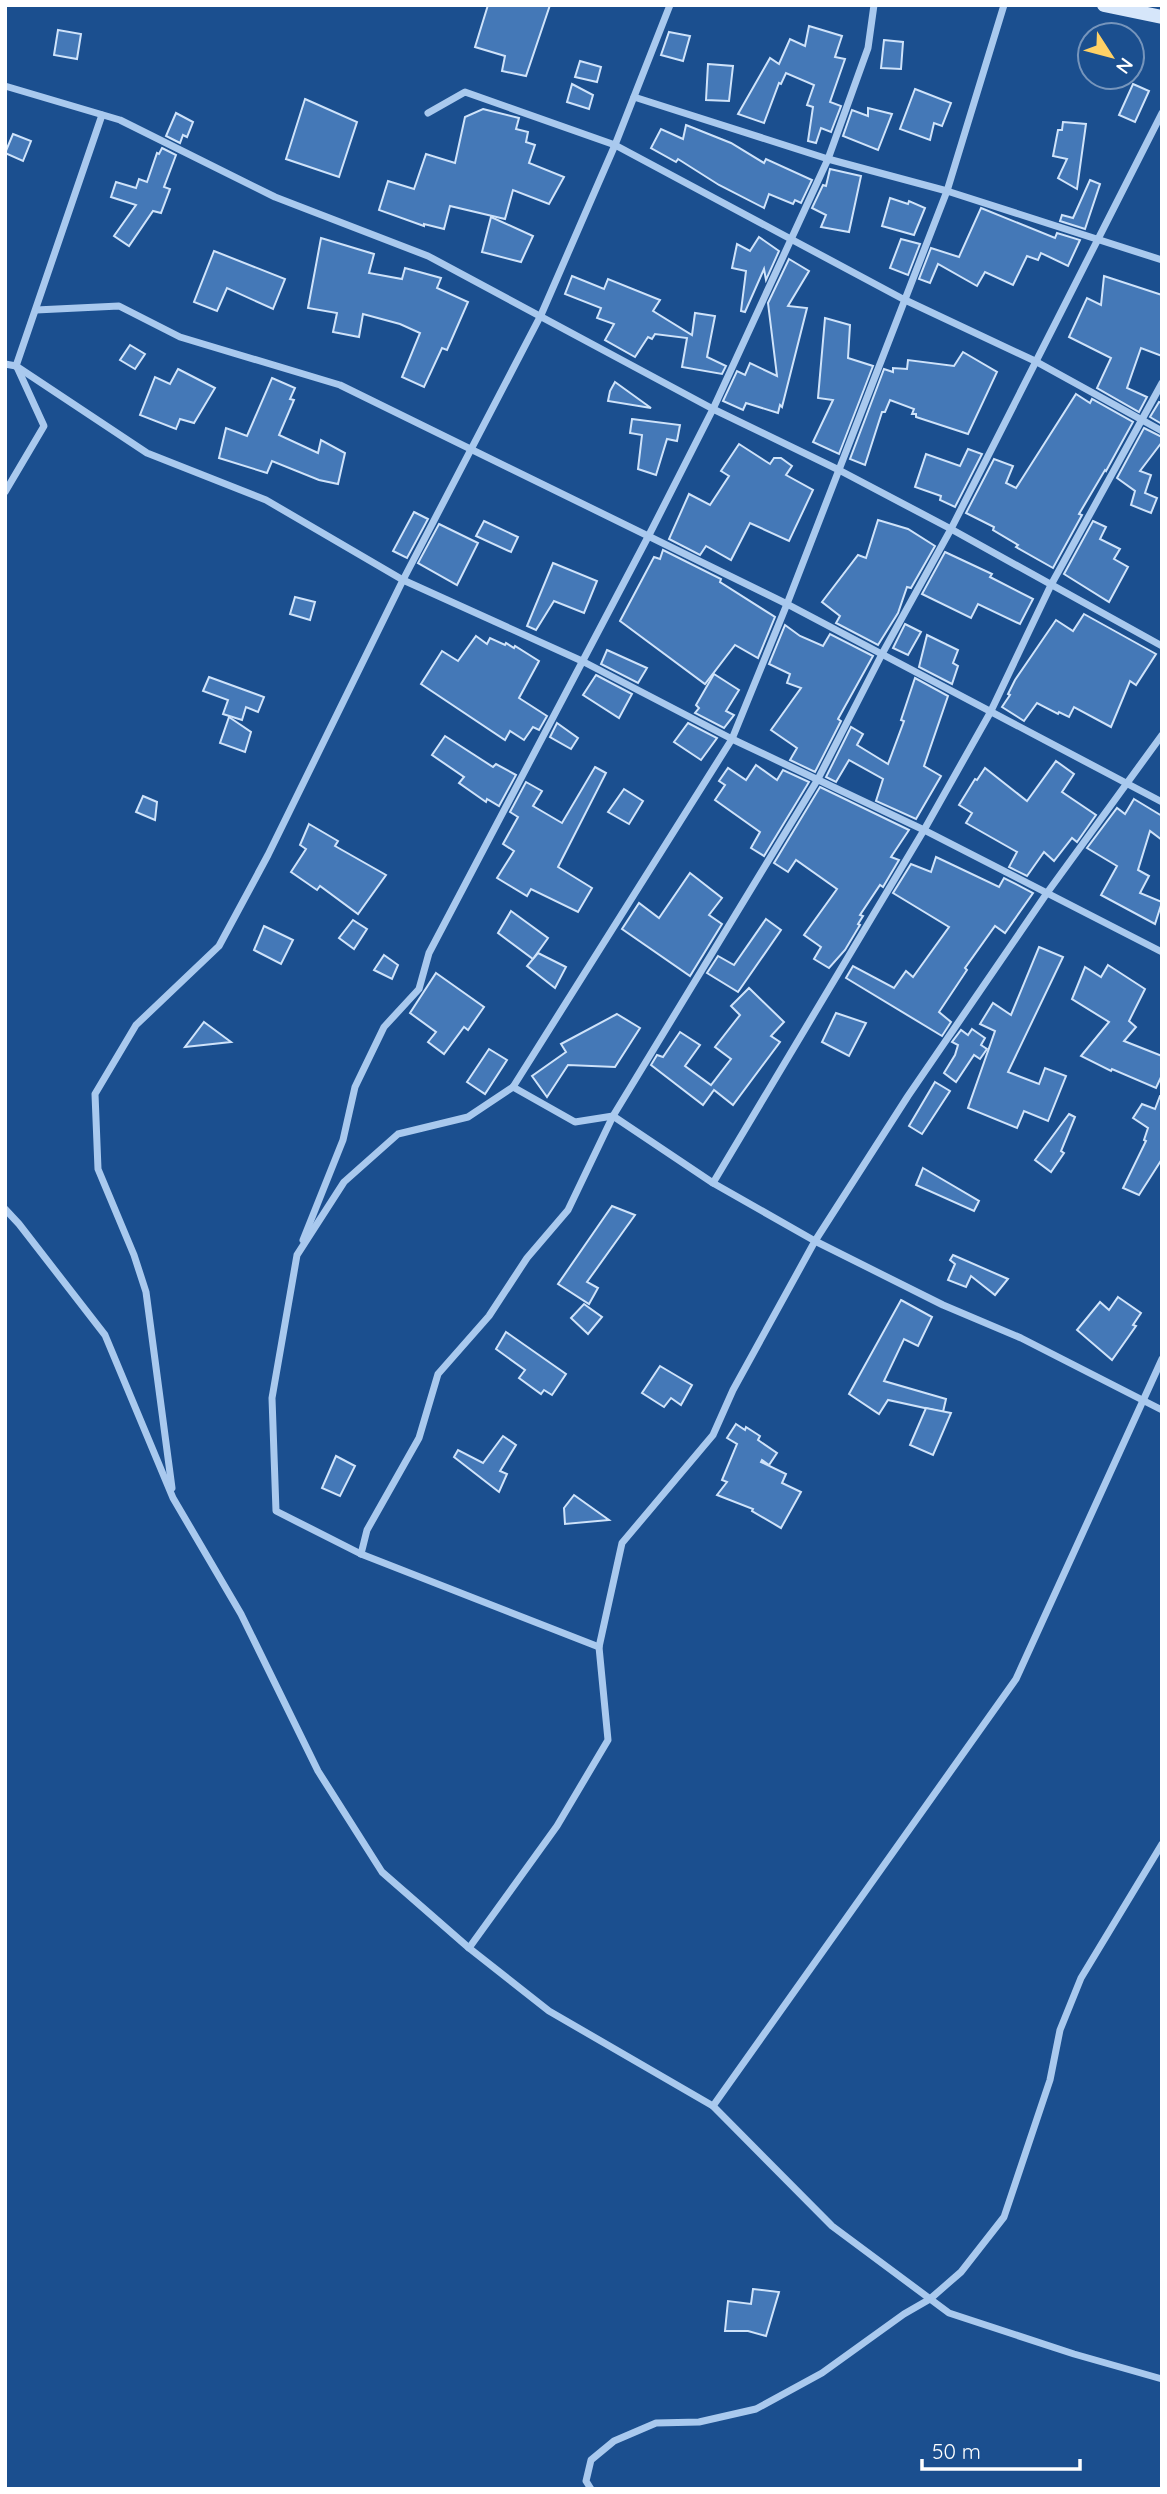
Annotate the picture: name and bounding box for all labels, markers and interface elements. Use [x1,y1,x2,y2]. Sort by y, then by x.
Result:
north arrow [1076,21,1146,91]
text: N [1111,53,1139,79]
scale bar [922,2428,1080,2472]
text: 50 m [932,2438,981,2464]

